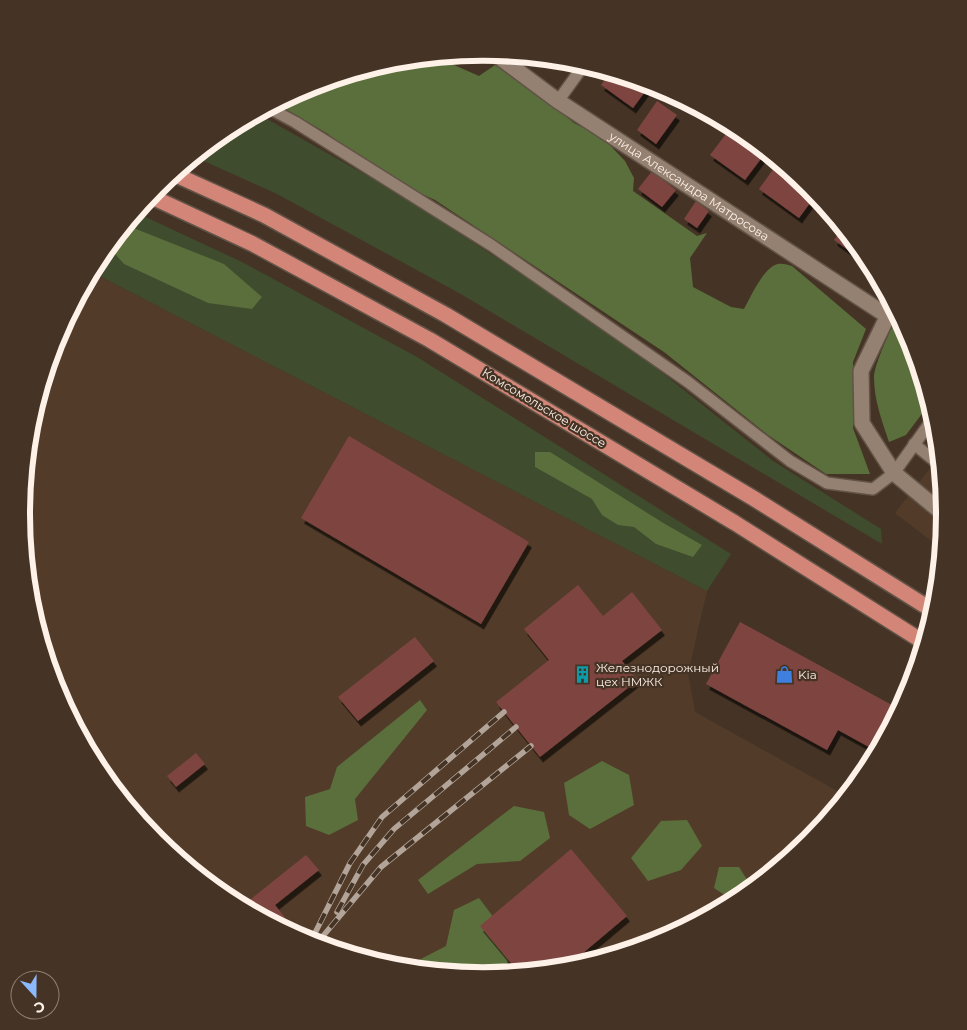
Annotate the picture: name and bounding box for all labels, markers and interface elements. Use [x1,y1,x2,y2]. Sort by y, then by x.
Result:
street label: улица Александра Матросова [606,128,772,244]
street label: Комсомольское шоссе [480,365,609,451]
place label: Железнодорожный цех НМЖК [596,660,719,689]
building icon: Железнодорожный цех НМЖК [572,665,592,685]
shop icon: Kia [774,665,794,685]
place label: Kia [798,667,817,682]
north arrow [10,970,60,1020]
text: С [32,997,48,1017]

